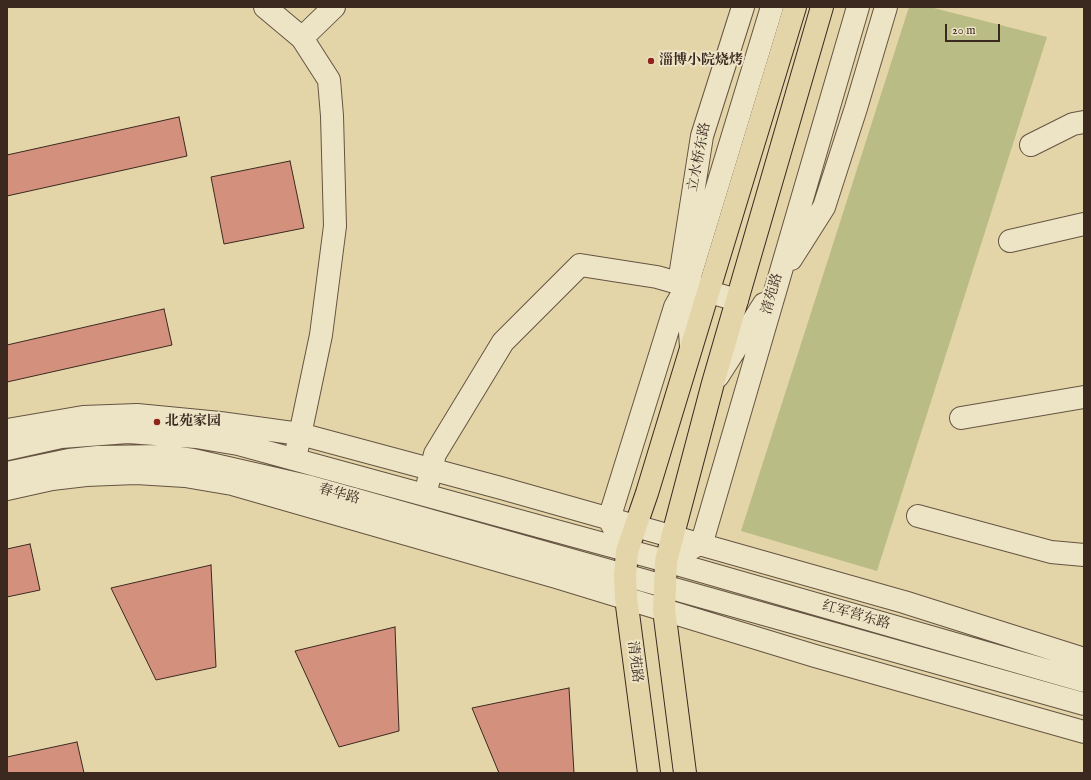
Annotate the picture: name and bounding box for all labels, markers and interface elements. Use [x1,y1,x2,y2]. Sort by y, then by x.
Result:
scale bar [947,16,1002,42]
text: 20 m [952,23,975,38]
place label: 淄博小院烧烤 [659,53,743,69]
marker: 淄博小院烧烤 [646,56,656,66]
street label: 立水桥东路 [685,121,715,193]
street label: 清苑路 [759,271,787,317]
place label: 北苑家园 [165,414,221,430]
marker: 北苑家园 [152,417,162,427]
street label: 春华路 [317,481,361,509]
street label: 红军营东路 [820,598,892,634]
street label: 清苑路 [623,640,645,684]

